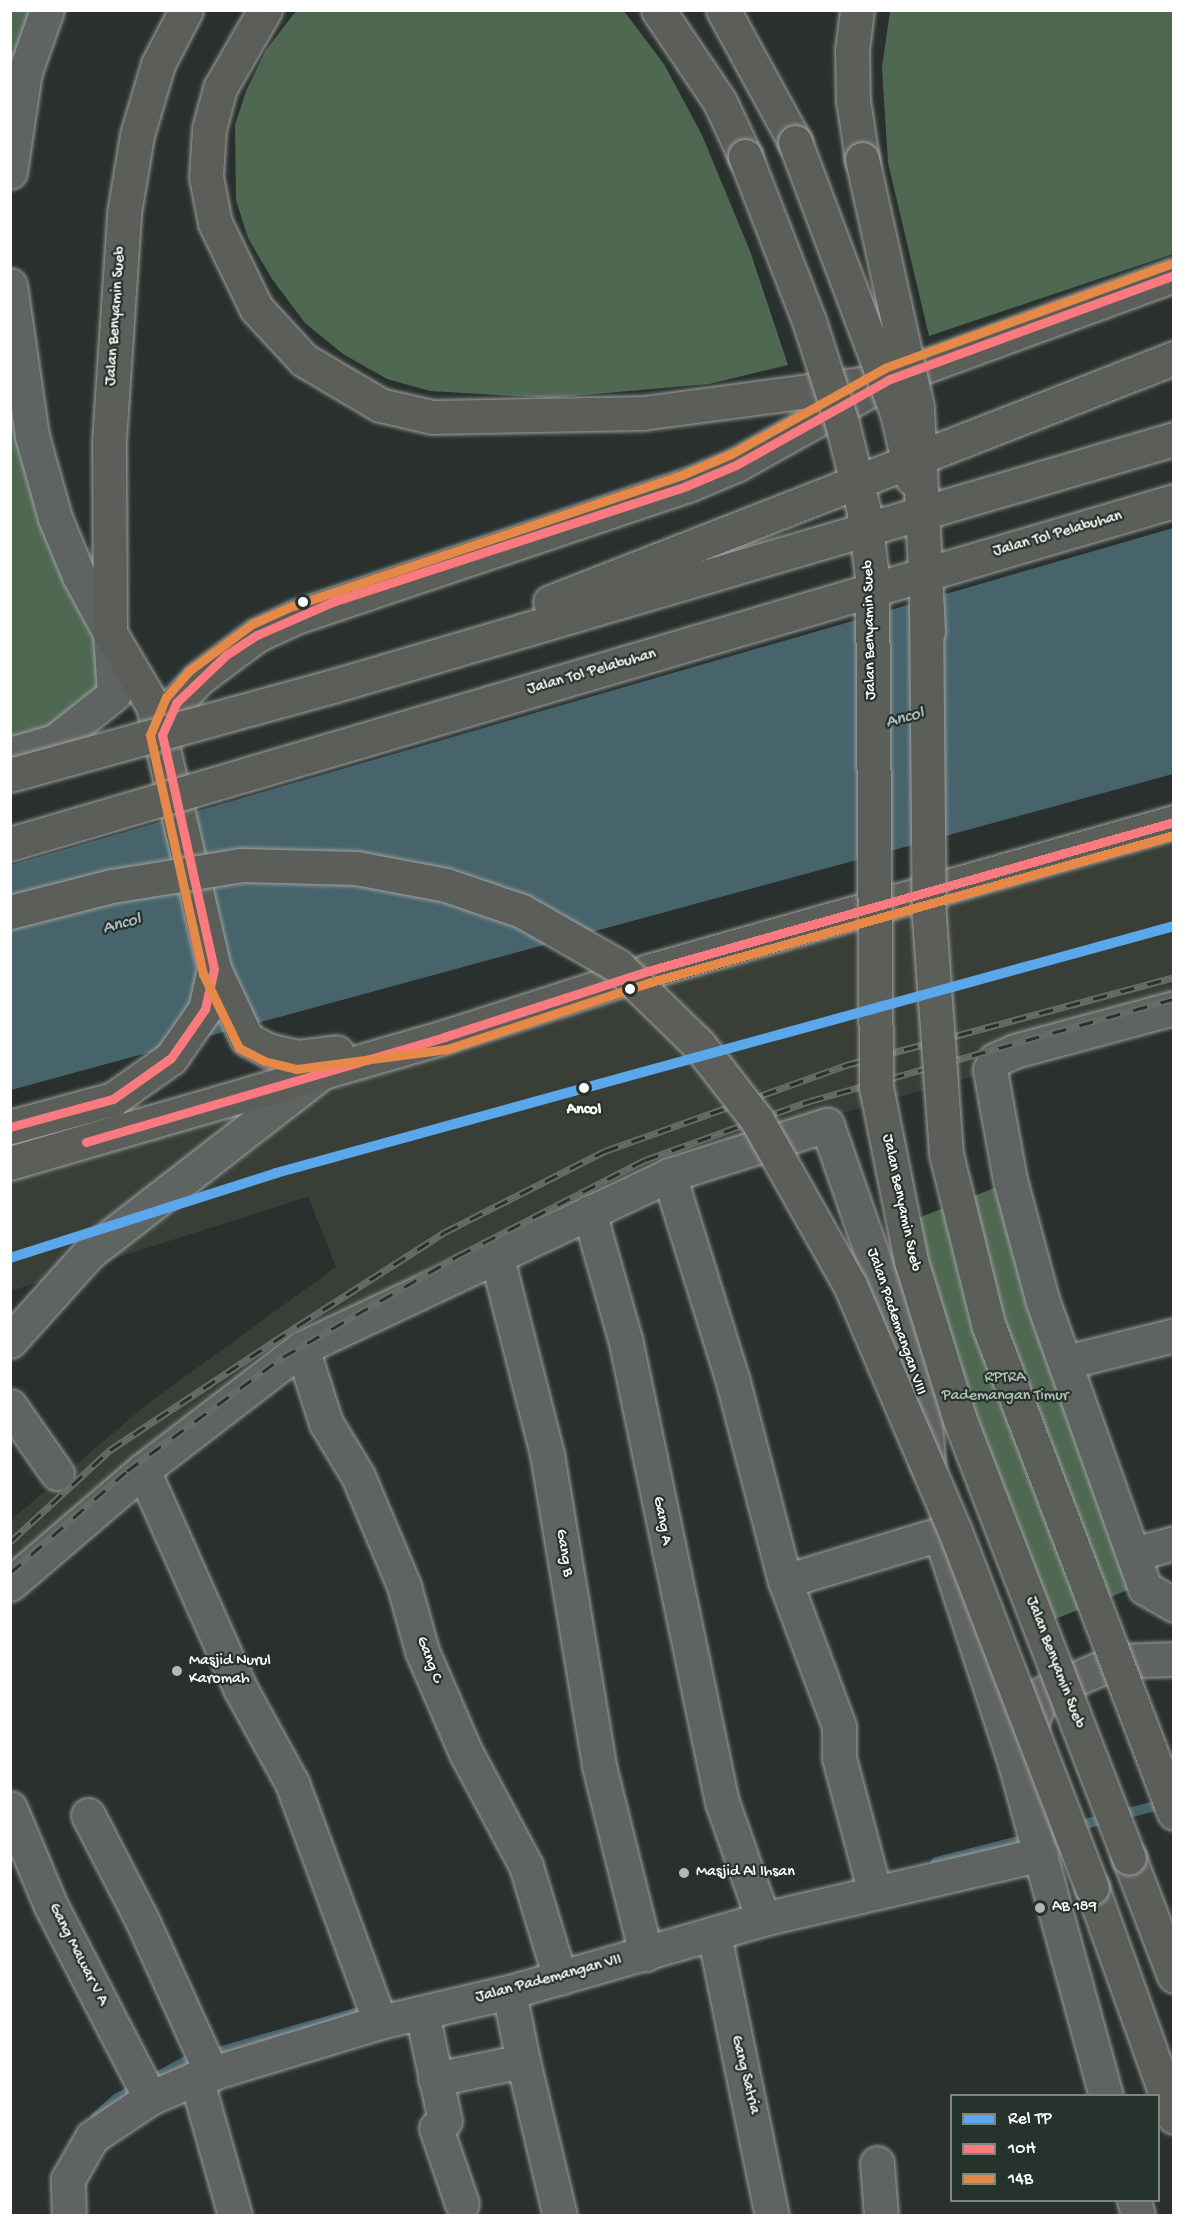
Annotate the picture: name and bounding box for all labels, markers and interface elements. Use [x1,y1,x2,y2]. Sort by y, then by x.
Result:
street label: Jalan Benyamin Sueb [103,246,131,386]
street label: Jalan Tol Pelabuhan [991,507,1125,563]
street label: Jalan Benyamin Sueb [860,560,882,700]
unlabelled marker [297,596,309,608]
street label: Jalan Tol Pelabuhan [525,645,659,701]
water label: Ancol [884,704,926,734]
water label: Ancol [101,910,143,940]
unlabelled marker [624,983,636,995]
marker: Ancol [573,1077,595,1099]
place label: Ancol [567,1101,601,1121]
street label: Jalan Benyamin Sueb [876,1133,924,1273]
street label: Jalan Pademangan VIII [861,1246,929,1398]
park label: RPTRA Pademangan Timur [942,1369,1068,1407]
street label: Gang A [647,1495,675,1547]
street label: Gang B [550,1528,576,1578]
street label: Jalan Benyamin Sueb [1020,1594,1088,1732]
street label: Gang C [410,1634,446,1686]
place label: Masjid Nurul Karomah [189,1652,271,1690]
marker: Masjid Nurul Karomah [170,1664,184,1678]
place label: Masjid Al Ihsan [696,1863,795,1883]
marker: Masjid Al Ihsan [677,1866,691,1880]
place label: AB 189 [1052,1898,1097,1918]
street label: Gang Mawar V A [43,1901,111,2009]
marker: AB 189 [1033,1901,1047,1915]
street label: Jalan Pademangan VII [474,1951,624,2009]
street label: Gang Satria [725,2034,763,2116]
legend [950,2094,1160,2202]
text: Rel TP [1008,2109,1052,2130]
text: 10H [1008,2139,1036,2160]
text: 14B [1008,2169,1033,2190]

